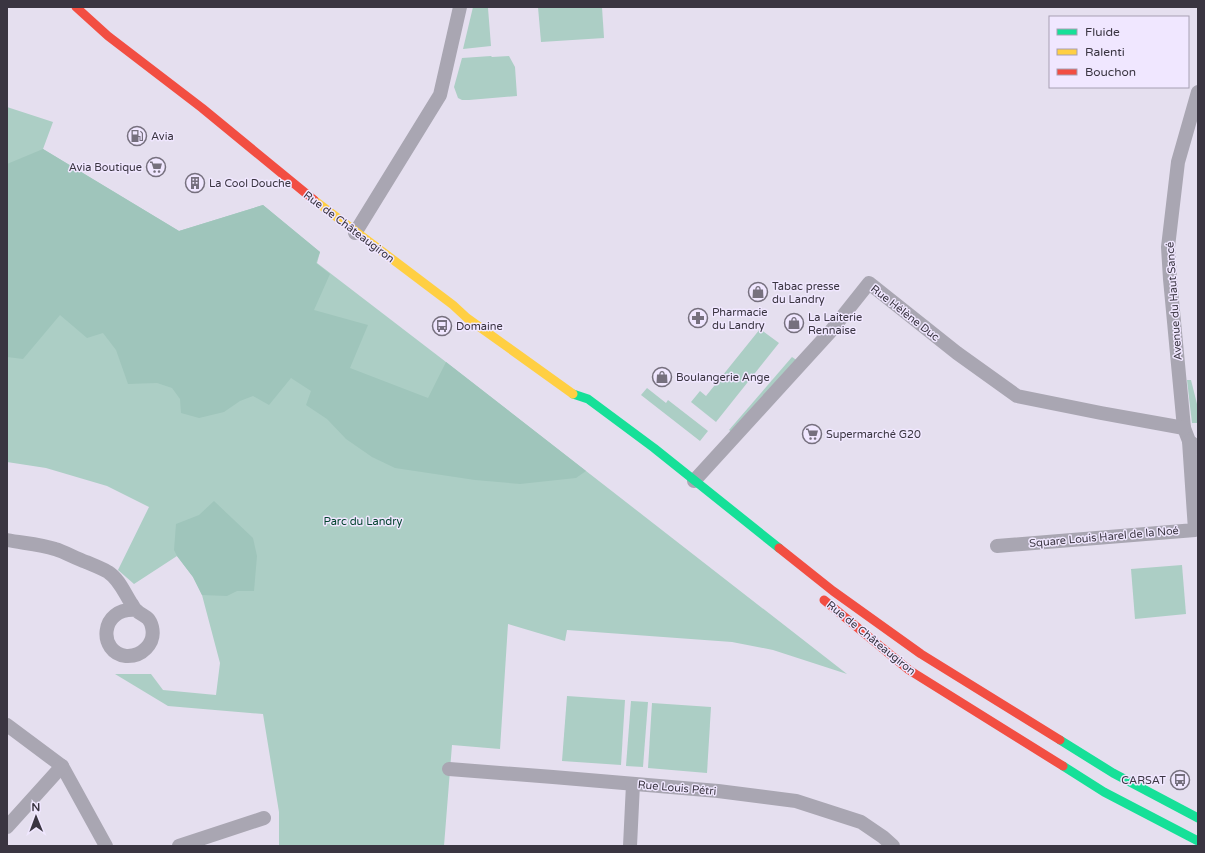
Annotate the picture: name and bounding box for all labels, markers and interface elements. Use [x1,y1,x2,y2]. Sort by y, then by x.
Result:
legend [1049,16,1189,88]
text: Fluide [1085,25,1120,39]
text: Ralenti [1085,45,1125,59]
text: Bouchon [1085,65,1136,79]
fuel station icon: Avia [126,125,148,147]
place label: Avia [151,130,174,143]
supermarket icon: Avia Boutique [145,156,167,178]
place label: Avia Boutique [69,161,142,174]
building icon: La Cool Douche [184,172,206,194]
place label: La Cool Douche [209,177,291,190]
street label: Rue de Châteaugiron [301,189,397,265]
street label: Avenue du Haut Sancé [1163,241,1185,361]
place label: Tabac presse du Landry [772,280,840,306]
shop icon: Tabac presse du Landry [747,281,769,303]
street label: Rue Hélène Duc [868,282,942,344]
place label: Pharmacie du Landry [712,306,768,332]
pharmacy icon: Pharmacie du Landry [687,307,709,329]
place label: La Laiterie Rennaise [808,311,862,337]
shop icon: La Laiterie Rennaise [783,312,805,334]
bus stop icon: Domaine [431,315,453,337]
place label: Domaine [456,320,503,333]
shop icon: Boulangerie Ange [651,366,673,388]
place label: Boulangerie Ange [676,371,770,384]
supermarket icon: Supermarché G20 [801,423,823,445]
place label: Supermarché G20 [826,428,921,441]
park label: Parc du Landry [324,515,403,528]
street label: Square Louis Harel de la Noé [1029,524,1179,550]
street label: Rue de Châteaugiron [824,598,918,678]
bus stop icon: CARSAT [1169,769,1191,791]
place label: CARSAT [1121,774,1166,787]
street label: Rue Louis Pétri [637,778,717,798]
north arrow [16,797,56,837]
text: N [31,801,40,814]

